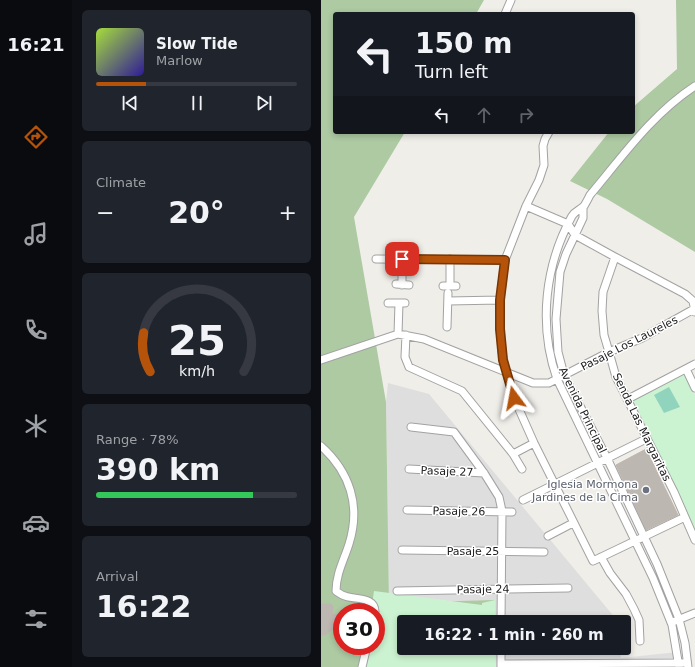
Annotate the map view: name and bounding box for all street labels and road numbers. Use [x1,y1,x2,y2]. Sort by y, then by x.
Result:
street label: Pasaje Los Laureles [579,313,680,374]
street label: Avenida Principal [556,365,609,455]
street label: Senda Las Margaritas [610,371,674,484]
street label: Pasaje 27 [420,464,474,479]
street label: Pasaje 26 [433,505,485,518]
street label: Pasaje 25 [447,545,499,558]
street label: Pasaje 24 [457,583,509,596]

